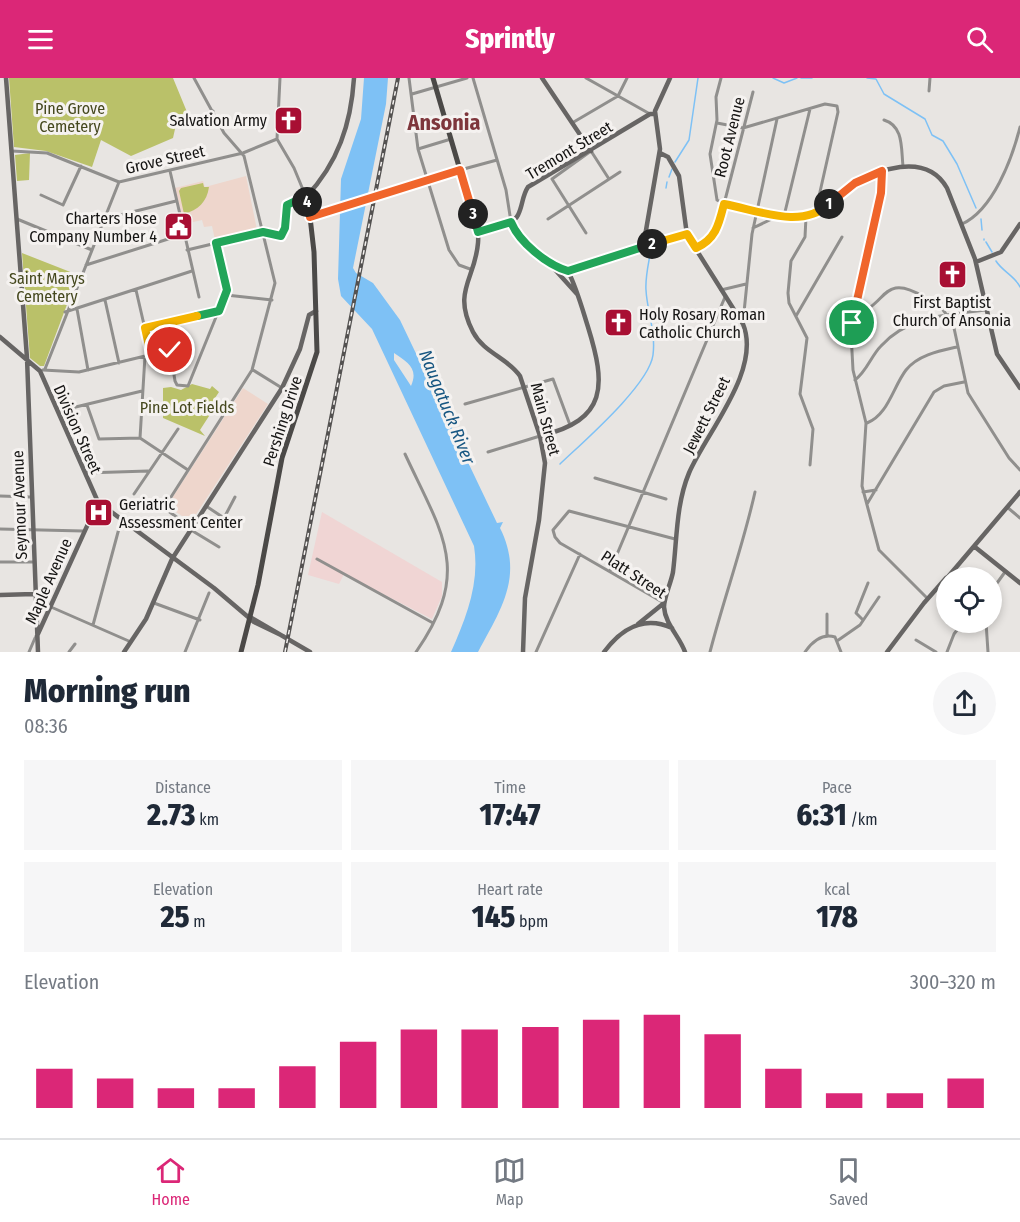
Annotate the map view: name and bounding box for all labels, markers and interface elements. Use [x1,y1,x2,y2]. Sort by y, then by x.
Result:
icon: menu [24,23,57,56]
text: Sprintly [465,23,555,55]
icon: search [963,23,996,56]
street label: Root Avenue [710,95,749,179]
park label: Pine Grove Cemetery [35,99,105,136]
church icon: Salvation Army [272,104,304,136]
district label: Ansonia [406,109,481,136]
place label: Salvation Army [169,111,268,130]
street label: Tremont Street [523,117,617,184]
street label: Grove Street [124,141,207,178]
pin: 4 [292,187,322,217]
pin: 1 [814,189,844,219]
text: 4 [303,192,311,211]
text: 1 [826,194,832,213]
pin: 3 [458,199,488,229]
text: 3 [469,204,477,223]
place label: Charters Hose Company Number 4 [29,209,157,246]
public building icon: Charters Hose Company Number 4 [162,211,194,243]
pin: 2 [637,229,667,259]
text: 2 [648,234,656,253]
church icon: First Baptist Church of Ansonia [936,258,968,290]
park label: Saint Marys Cemetery [9,269,85,306]
place label: First Baptist Church of Ansonia [893,293,1011,330]
pin [826,297,877,348]
place label: Holy Rosary Roman Catholic Church [639,305,765,342]
icon: arrive [835,306,868,339]
church icon: Holy Rosary Roman Catholic Church [602,307,634,339]
pin [144,324,195,375]
icon: check [153,333,186,366]
water label: Naugatuck River [414,347,480,468]
street label: Pershing Drive [259,373,306,469]
street label: Jewett Street [679,373,734,457]
street label: Main Street [527,381,565,458]
street label: Division Street [49,382,106,477]
park label: Pine Lot Fields [140,398,234,417]
street label: Seymour Avenue [8,450,31,560]
place label: Geriatric Assessment Center [119,495,243,532]
hospital icon: Geriatric Assessment Center [82,497,114,529]
street label: Maple Avenue [21,535,76,627]
street label: Platt Street [598,546,670,603]
map controls [936,567,1002,633]
button: locate [936,567,1002,633]
text: Morning run [24,671,191,711]
button: share [933,672,996,735]
text: 08:36 [24,714,68,738]
text: Distance [155,778,211,797]
text: Time [494,778,526,797]
text: Pace [822,778,852,797]
text: 2.73 [147,797,195,833]
text: 17:47 [480,797,540,833]
text: 6:31 [796,797,847,833]
text: km [195,810,219,829]
text: /km [847,810,878,829]
text: Elevation [153,880,213,899]
text: Heart rate [477,880,543,899]
text: kcal [824,880,850,899]
text: 25 [160,899,190,935]
text: 145 [472,899,515,935]
text: 178 [816,899,858,935]
text: m [190,912,206,931]
text: bpm [515,912,548,931]
text: Elevation [24,970,99,994]
text: 300–320 m [910,970,996,994]
tab: Home [152,1154,190,1209]
tab: Map [493,1154,526,1209]
tab: Saved [829,1154,868,1209]

